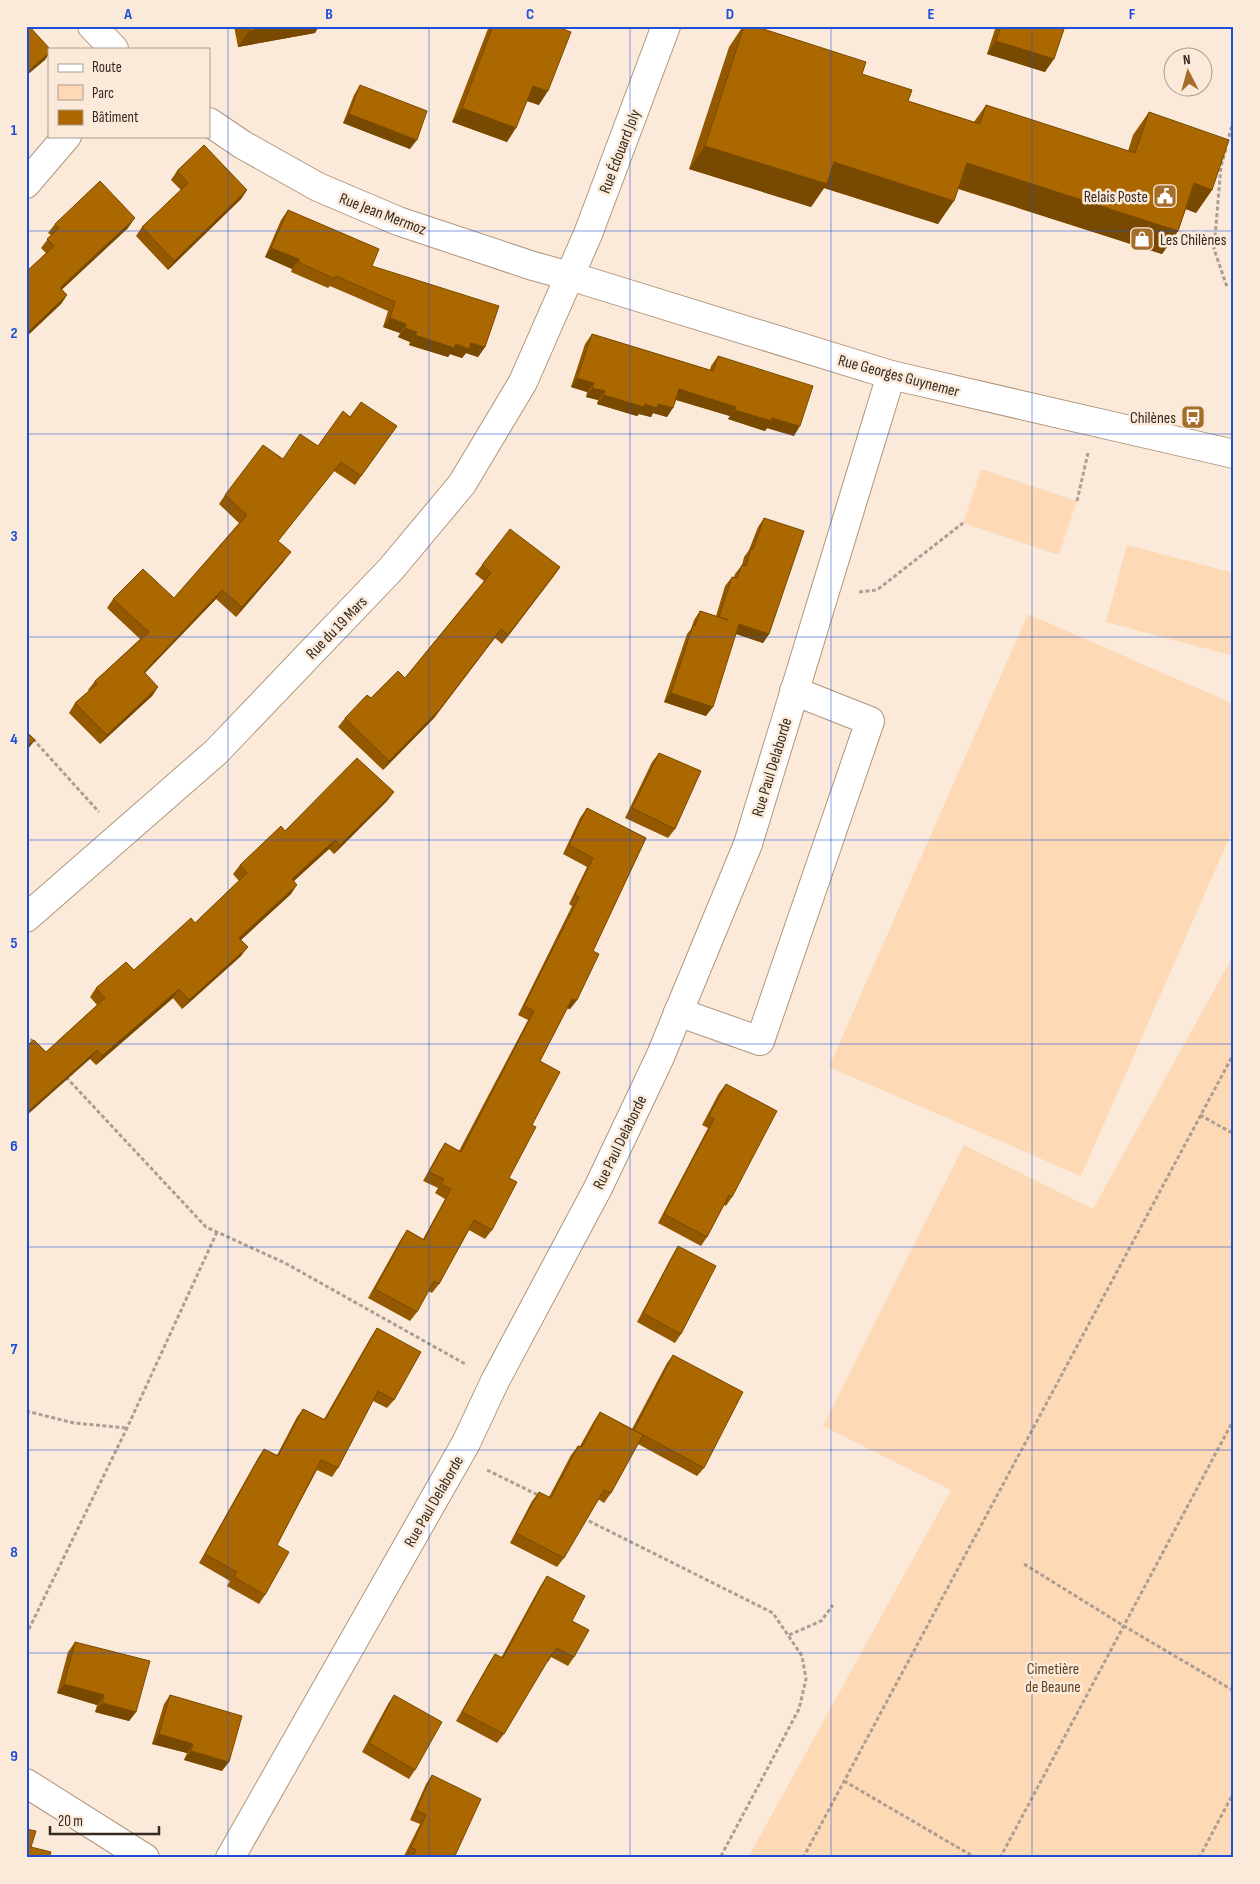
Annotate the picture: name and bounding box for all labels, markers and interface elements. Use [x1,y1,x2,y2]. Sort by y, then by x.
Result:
text: A [123,5,132,24]
text: B [325,5,333,24]
text: C [526,5,534,24]
text: D [726,5,734,24]
text: E [928,5,935,24]
text: F [1129,5,1136,24]
legend [48,48,210,138]
north arrow [1162,48,1212,98]
text: N [1182,51,1191,68]
text: Route [92,58,122,77]
text: Parc [92,84,114,103]
street label: Rue Édouard Joly [596,107,645,196]
text: Bâtiment [92,108,139,127]
text: 1 [11,121,18,140]
public building icon: Relais Poste [1152,183,1178,209]
place label: Relais Poste [1084,188,1148,207]
street label: Rue Jean Mermoz [336,189,429,240]
shop icon: Les Chilènes [1129,226,1155,252]
place label: Les Chilènes [1160,231,1227,250]
text: 2 [10,324,18,343]
street label: Rue Georges Guynemer [836,351,962,402]
bus stop icon: Chilènes [1180,404,1206,430]
place label: Chilènes [1130,409,1176,428]
text: 3 [10,527,18,546]
street label: Rue du 19 Mars [302,593,372,663]
street label: Rue Paul Delaborde [748,716,796,819]
text: 4 [10,730,18,749]
text: 5 [10,934,18,953]
street label: Rue Paul Delaborde [589,1093,651,1193]
text: 6 [10,1137,18,1156]
text: 7 [11,1340,18,1359]
street label: Rue Paul Delaborde [401,1453,468,1551]
text: 8 [10,1543,18,1562]
park label: Cimetière de Beaune [1025,1660,1081,1697]
text: 9 [10,1747,18,1766]
scale bar [50,1804,159,1836]
text: 20 m [58,1812,83,1831]

